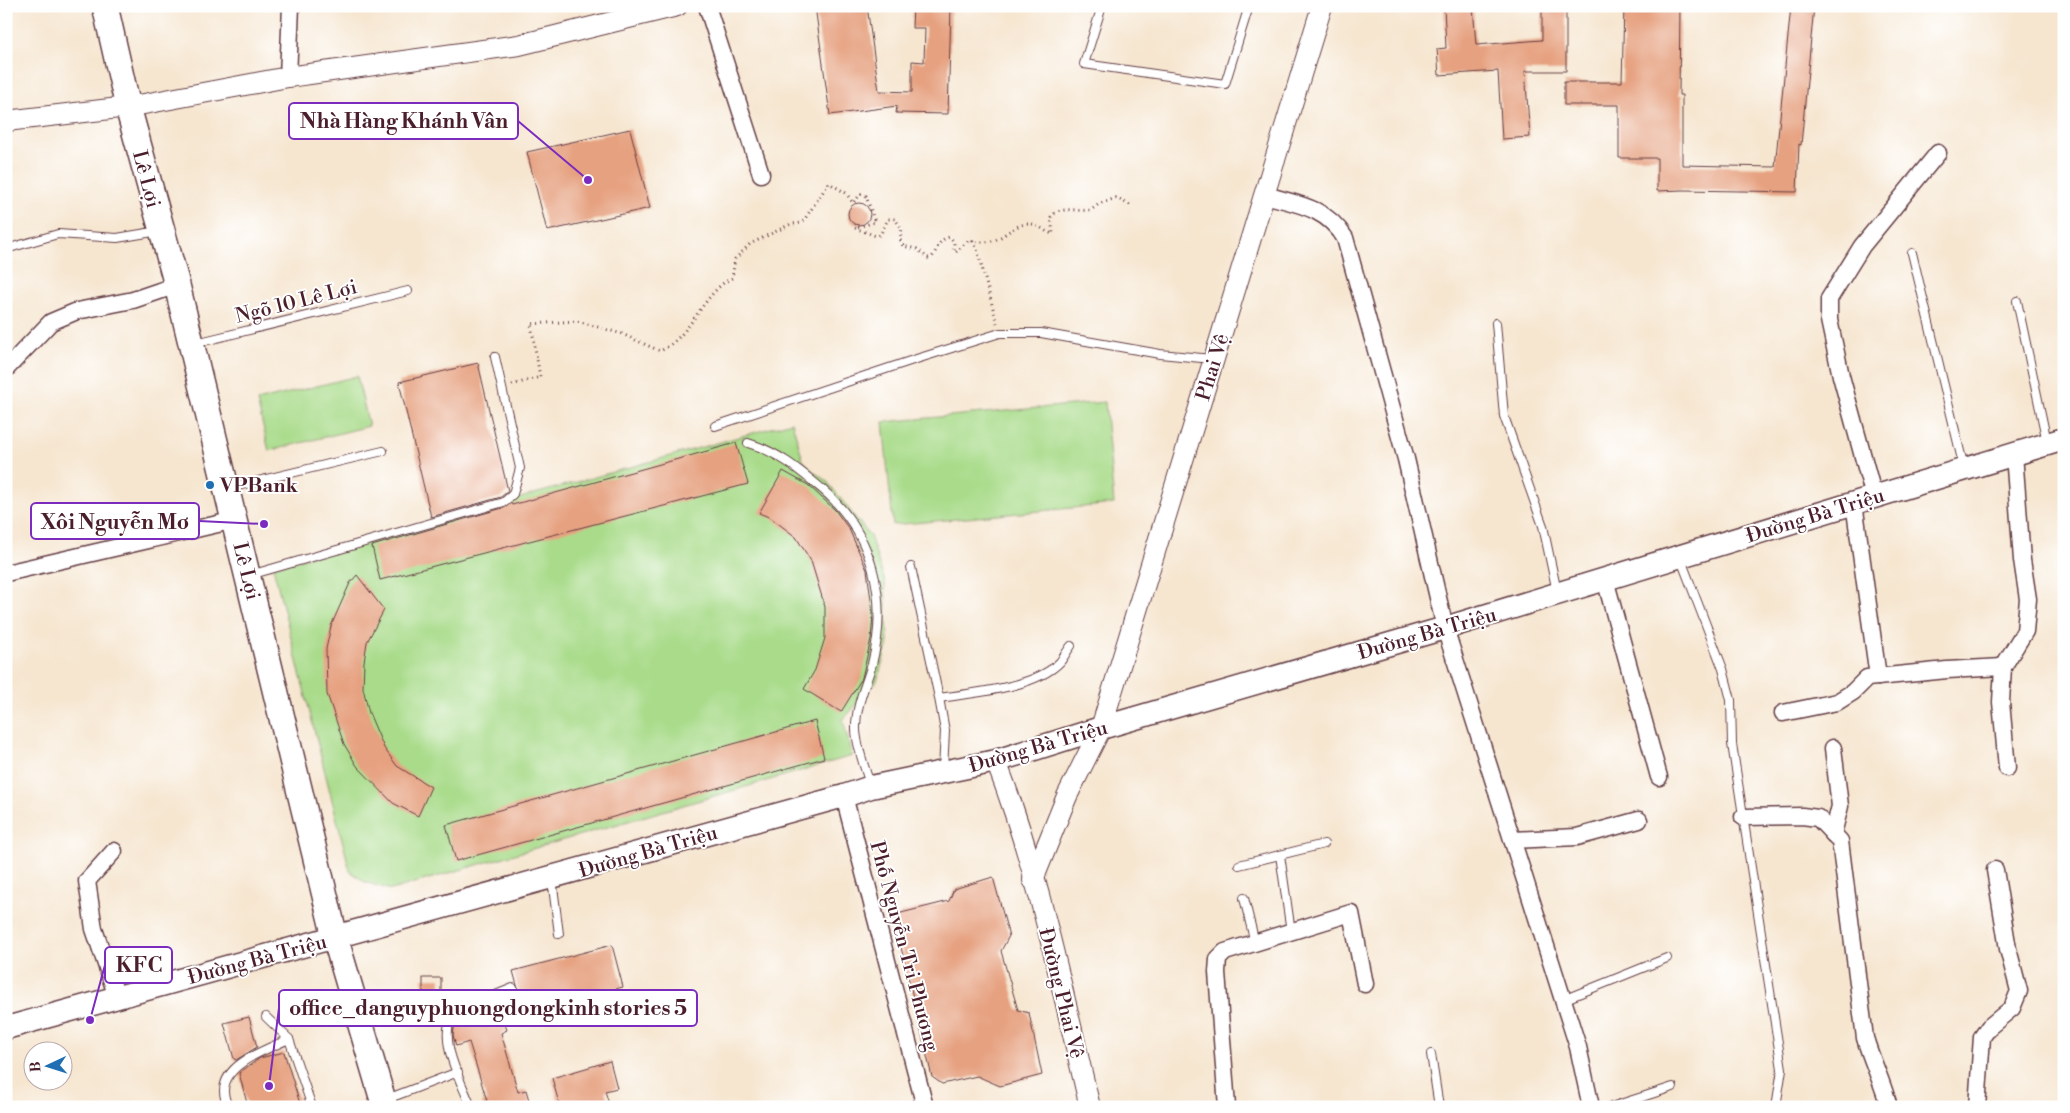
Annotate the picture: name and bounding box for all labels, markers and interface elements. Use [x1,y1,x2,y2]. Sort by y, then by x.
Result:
callout: Nhà Hàng Khánh Vân [289,103,518,139]
text: Nhà Hàng Khánh Vân [300,109,508,135]
street label: Lê Lợi [126,148,165,211]
street label: Ngõ 10 Lê Lợi [233,275,360,330]
street label: Phai Vệ [1191,331,1235,404]
place label: VPBank [219,474,298,499]
marker: VPBank [204,479,216,491]
street label: Đường Bà Triệu [1743,483,1888,549]
callout: Xôi Nguyễn Mơ [31,503,199,539]
text: Xôi Nguyễn Mơ [40,510,189,536]
street label: Lê Lợi [226,540,265,603]
street label: Đường Bà Triệu [1355,603,1500,666]
street label: Đường Bà Triệu [966,716,1111,779]
street label: Đường Bà Triệu [576,821,721,884]
street label: Phố Nguyễn Tri Phương [863,839,944,1055]
street label: Đường Phai Vệ [1032,925,1089,1061]
street label: Đường Bà Triệu [185,930,330,991]
callout: KFC [105,947,172,983]
text: KFC [116,953,162,979]
callout: office_danguyphuongdongkinh stories 5 [279,990,697,1026]
text: office_danguyphuongdongkinh stories 5 [289,996,687,1022]
north arrow [22,1040,72,1090]
text: B [27,1061,45,1073]

